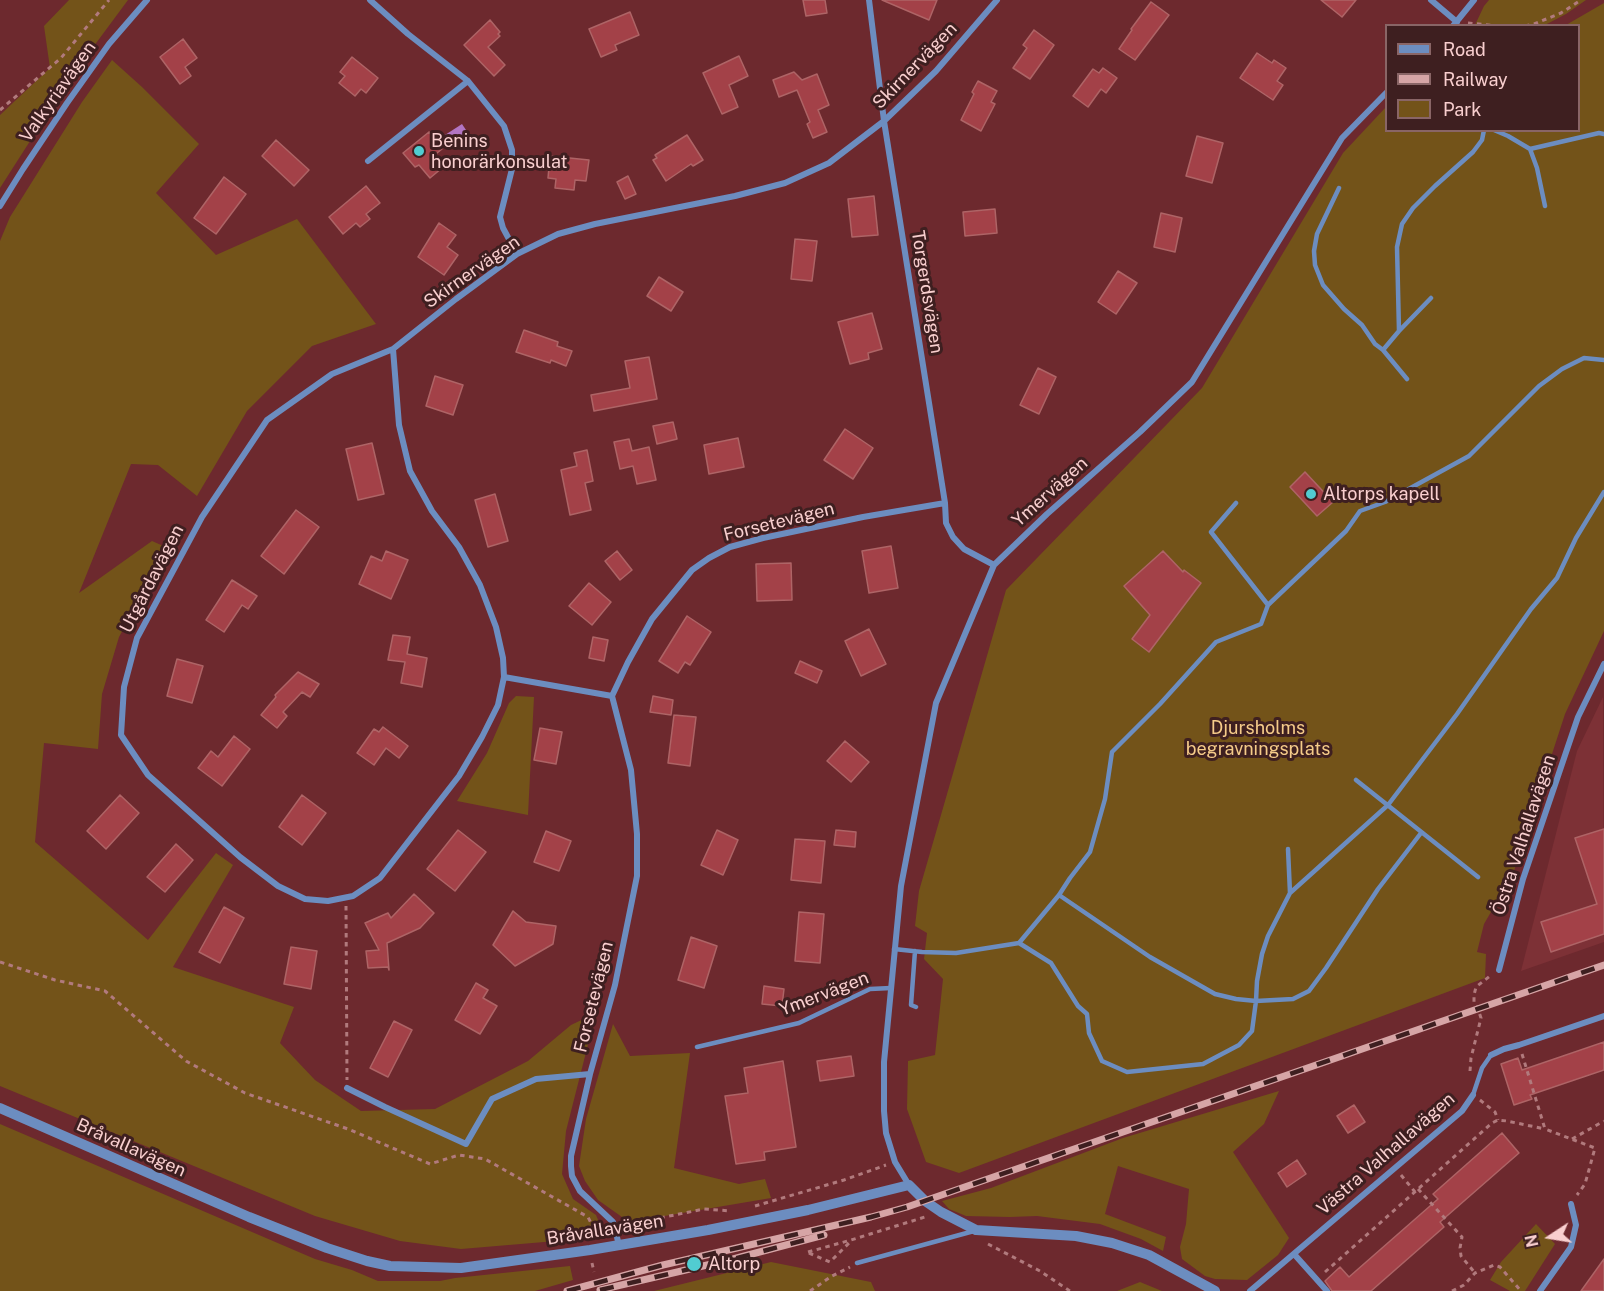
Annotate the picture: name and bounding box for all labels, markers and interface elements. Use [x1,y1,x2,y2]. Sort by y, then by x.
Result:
street label: Skirnervägen [868,18,962,114]
legend [1385,24,1580,132]
street label: Valkyriavägen [15,37,101,147]
text: Road [1443,39,1486,60]
text: Railway [1443,69,1508,90]
text: Park [1443,99,1481,120]
place label: Benins honorärkonsulat [431,130,568,172]
marker: Benins honorärkonsulat [412,144,426,158]
street label: Torgerdsvägen [907,229,947,355]
street label: Skirnervägen [420,231,524,313]
street label: Ymervägen [1008,453,1092,531]
place label: Altorps kapell [1323,483,1440,505]
marker: Altorps kapell [1304,487,1318,501]
street label: Forsetevägen [721,498,837,546]
street label: Utgårdavägen [115,521,189,637]
park label: Djursholms begravningsplats [1186,717,1330,760]
street label: Östra Valhallavägen [1488,752,1560,918]
street label: Forsetevägen [570,939,618,1055]
street label: Ymervägen [776,967,872,1021]
street label: Västra Valhallavägen [1313,1088,1459,1220]
street label: Bråvallavägen [73,1114,189,1182]
north arrow [1520,1207,1580,1267]
street label: Bråvallavägen [545,1210,665,1250]
text: N [1521,1233,1542,1249]
place label: Altorp [708,1253,760,1275]
marker: Altorp [685,1255,703,1273]

